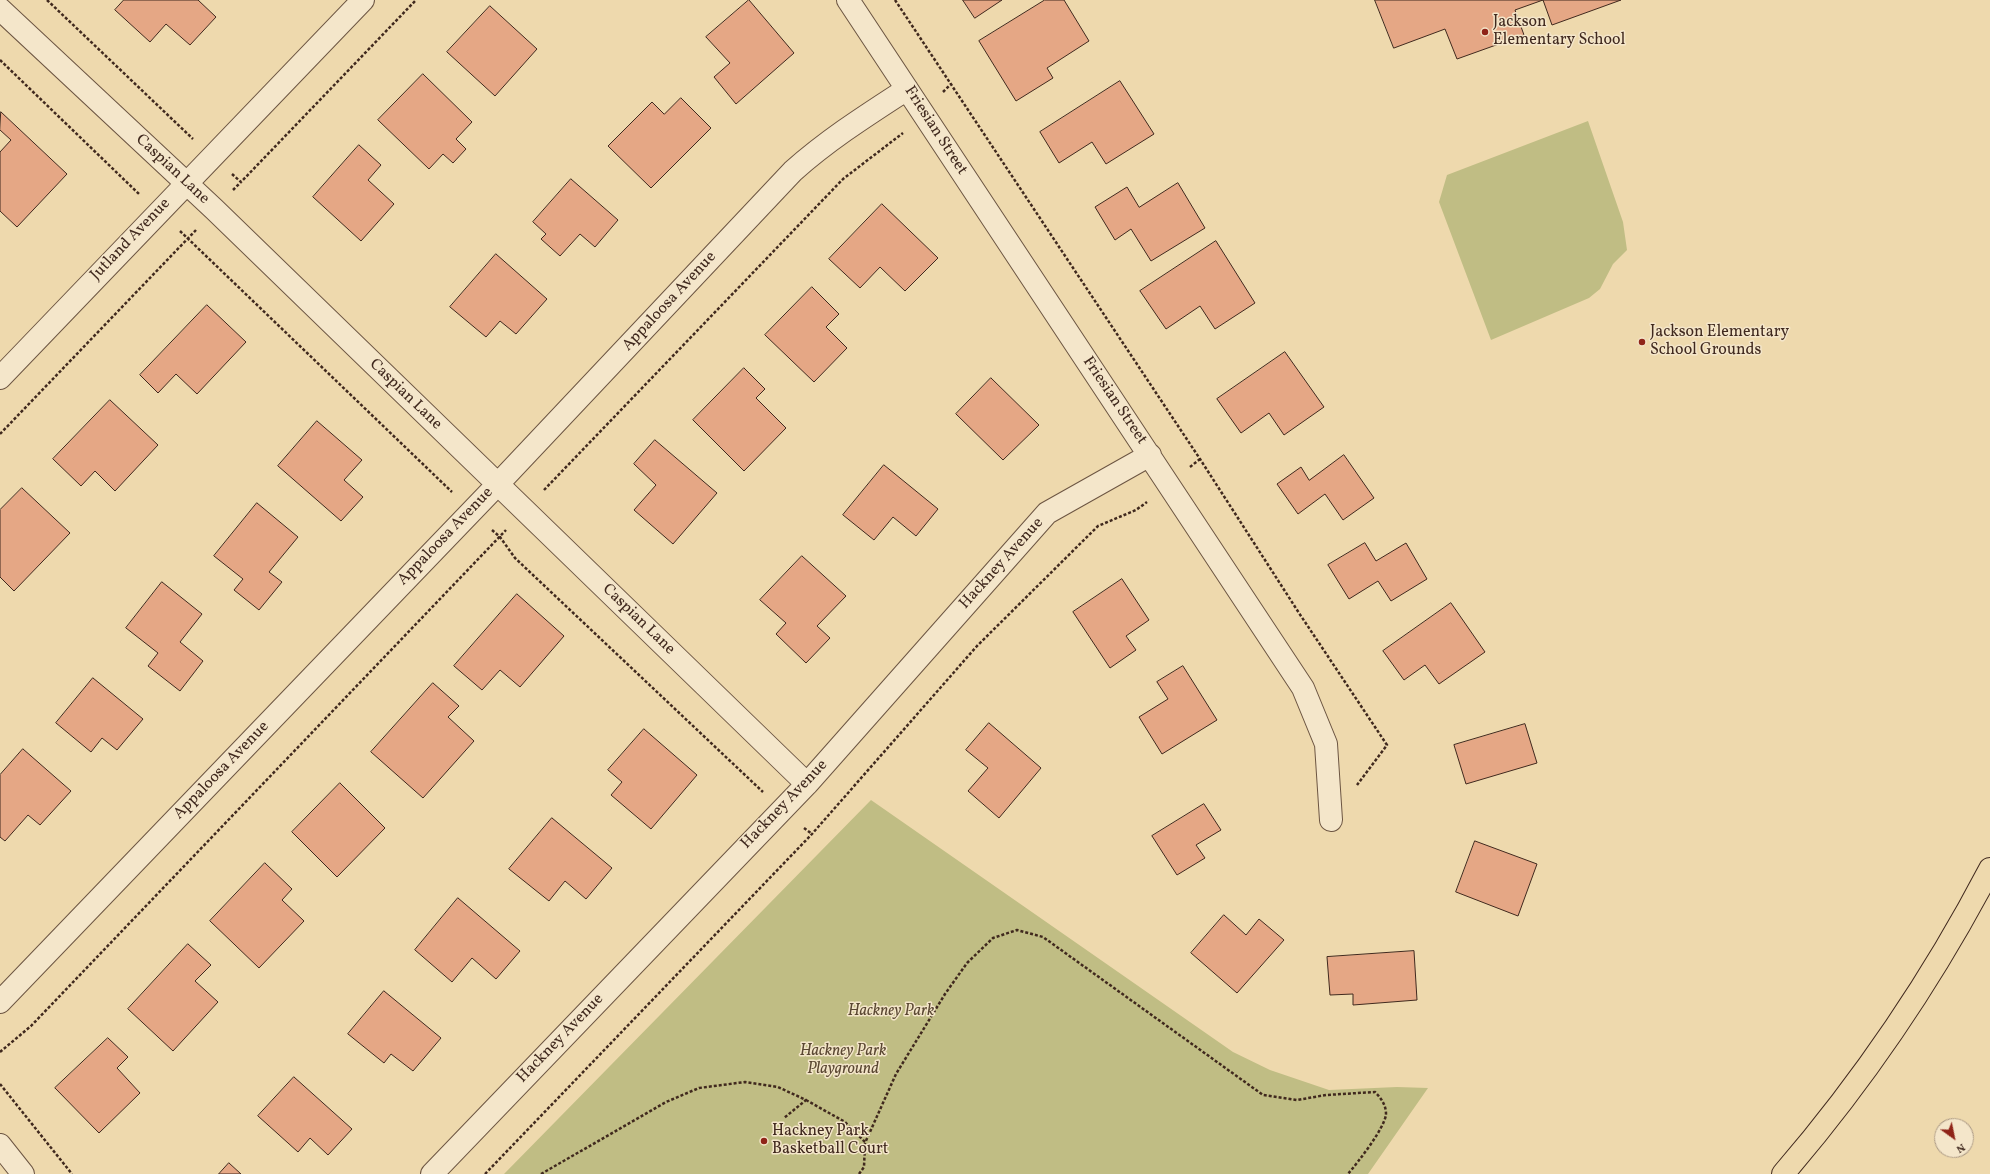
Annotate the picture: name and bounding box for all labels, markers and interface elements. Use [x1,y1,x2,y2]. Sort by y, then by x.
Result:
place label: Jackson Elementary School [1493,13,1625,51]
marker: Jackson Elementary School [1480,27,1490,37]
street label: Friesian Street [899,83,971,179]
street label: Caspian Lane [131,131,213,209]
street label: Jutland Avenue [87,195,175,285]
street label: Appaloosa Avenue [619,248,721,356]
place label: Jackson Elementary School Grounds [1650,323,1789,361]
marker: Jackson Elementary School Grounds [1637,337,1647,347]
street label: Friesian Street [1078,353,1150,449]
street label: Caspian Lane [365,355,445,435]
street label: Appaloosa Avenue [394,484,498,590]
street label: Hackney Avenue [956,514,1048,614]
street label: Caspian Lane [598,580,678,660]
street label: Appaloosa Avenue [170,718,274,824]
street label: Hackney Avenue [738,756,832,854]
street label: Hackney Avenue [514,990,608,1088]
park label: Hackney Park [848,1002,934,1022]
park label: Hackney Park Playground [800,1042,886,1080]
north arrow [1934,1118,1974,1158]
place label: Hackney Park Basketball Court [772,1122,888,1160]
marker: Hackney Park Basketball Court [759,1136,769,1146]
text: N [1953,1139,1968,1156]

